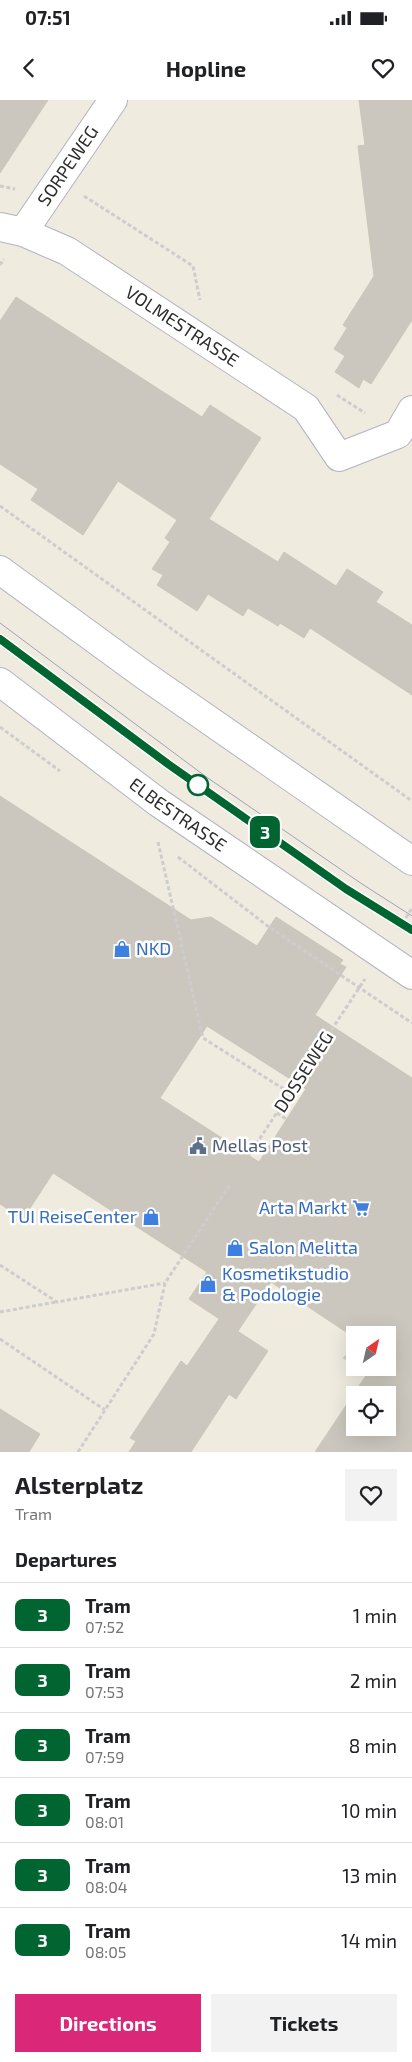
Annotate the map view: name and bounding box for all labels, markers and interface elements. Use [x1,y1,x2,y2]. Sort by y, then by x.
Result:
text: 07:51 [25,6,71,29]
icon: back [15,54,43,82]
icon: heart [369,54,397,82]
text: Hopline [166,55,246,81]
street label: SORPEWEG [32,121,102,210]
street label: VOLMESTRASSE [122,280,243,371]
street label: ELBESTRASSE [125,772,231,856]
unlabelled marker [187,774,209,796]
line badge: 3 [249,816,281,848]
text: 3 [260,821,270,843]
place label: NKD [136,937,171,959]
shop icon: NKD [112,939,132,959]
street label: DOSSEWEG [269,1027,338,1116]
place label: Mellas Post [212,1134,308,1156]
public building icon: Mellas Post [188,1136,208,1156]
place label: Arta Markt [259,1196,347,1218]
supermarket icon: Arta Markt [351,1198,371,1218]
place label: TUI ReiseCenter [8,1205,137,1227]
shop icon: TUI ReiseCenter [141,1207,161,1227]
place label: Salon Melitta [249,1236,358,1258]
shop icon: Salon Melitta [225,1238,245,1258]
place label: Kosmetikstudio & Podologie [222,1262,349,1305]
shop icon: Kosmetikstudio & Podologie [198,1274,218,1294]
north arrow [346,1326,396,1376]
map controls [346,1326,396,1436]
button: locate [346,1386,396,1436]
button: heart [345,1469,397,1521]
text: Alsterplatz [15,1470,143,1499]
text: Tram [15,1504,52,1523]
text: Departures [15,1548,117,1571]
text: Tram [85,1594,131,1617]
text: 3 [37,1604,48,1626]
text: 1 min [353,1604,397,1627]
text: 07:52 [85,1617,124,1636]
text: Tram [85,1659,131,1682]
text: 3 [37,1669,48,1691]
text: 2 min [350,1669,397,1692]
text: 07:53 [85,1682,124,1701]
text: Tram [85,1724,131,1747]
text: 3 [37,1734,48,1756]
text: 8 min [349,1734,397,1757]
text: 07:59 [85,1747,124,1766]
text: Tram [85,1789,131,1812]
text: 3 [37,1799,48,1821]
text: 10 min [341,1799,397,1822]
text: 08:01 [85,1812,124,1831]
text: Tram [85,1854,131,1877]
text: 3 [37,1864,48,1886]
text: 13 min [342,1864,397,1887]
text: 08:04 [85,1877,128,1896]
text: Tram [85,1919,131,1942]
text: 3 [37,1929,48,1951]
text: 14 min [341,1929,397,1952]
text: 08:05 [85,1942,126,1961]
button: Directions [15,1994,201,2052]
button: Tickets [211,1994,397,2052]

